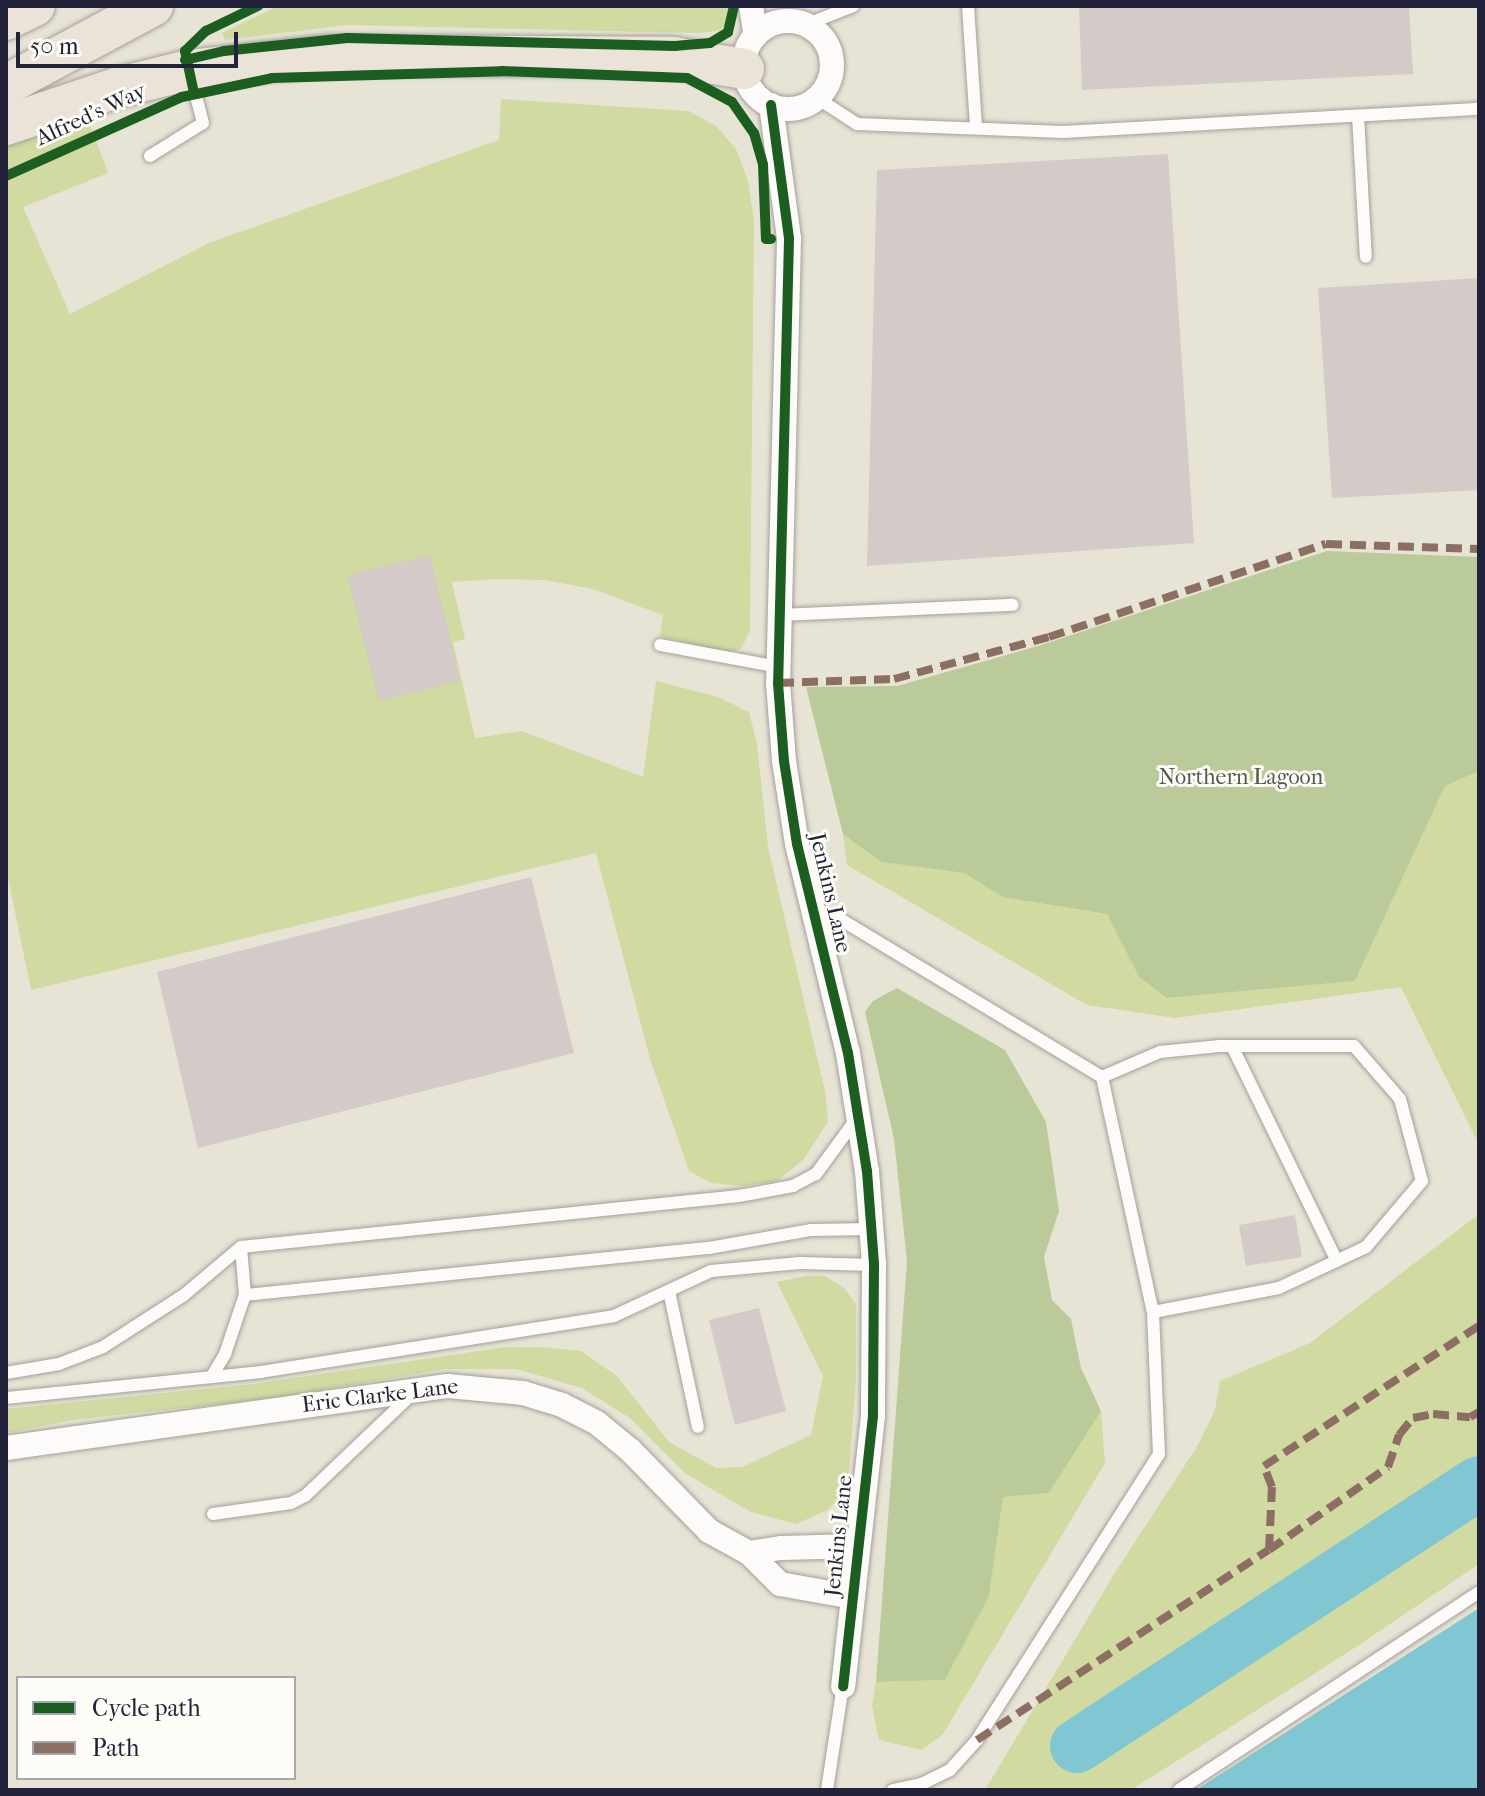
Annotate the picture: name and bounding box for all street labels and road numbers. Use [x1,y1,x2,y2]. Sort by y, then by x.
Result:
street label: Alfred's Way [32,78,150,152]
street label: Jenkins Lane [803,831,857,955]
street label: Eric Clarke Lane [300,1373,460,1419]
street label: Jenkins Lane [819,1474,859,1598]

